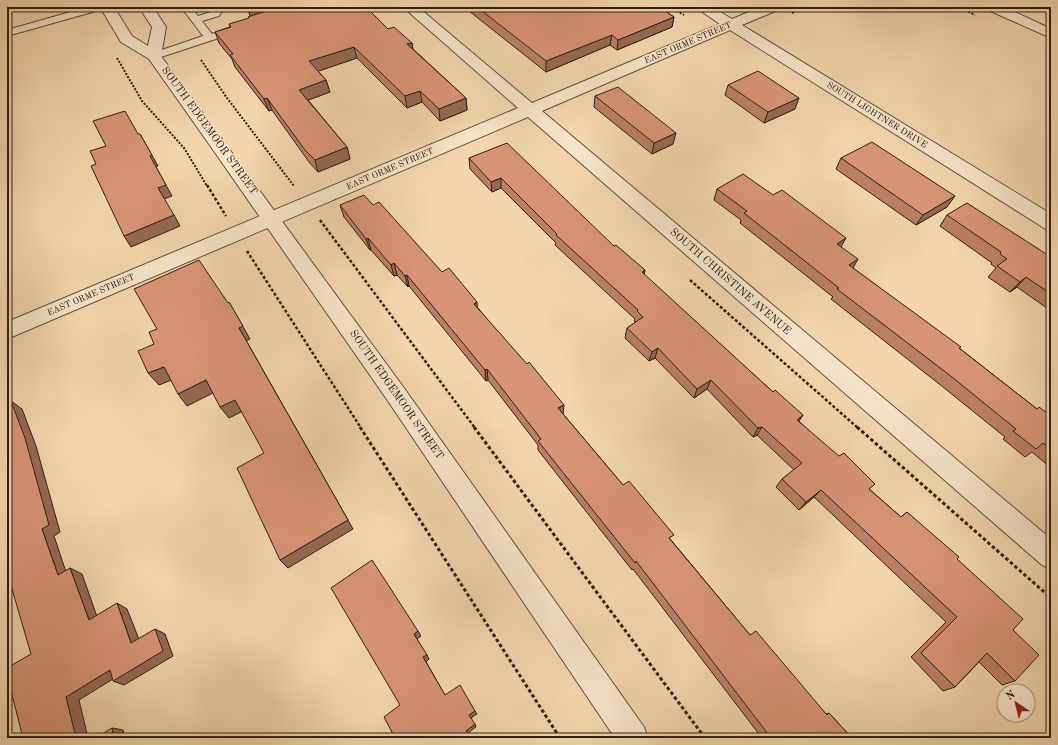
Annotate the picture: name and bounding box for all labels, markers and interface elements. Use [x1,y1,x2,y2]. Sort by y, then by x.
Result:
street label: EAST ORME STREET [643,21,733,65]
street label: SOUTH EDGEMOOR STREET [159,65,259,197]
street label: SOUTH LIGHTNER DRIVE [825,80,929,150]
street label: EAST ORME STREET [345,147,435,191]
street label: SOUTH CHRISTINE AVENUE [667,227,793,337]
street label: EAST ORME STREET [46,273,136,317]
street label: SOUTH EDGEMOOR STREET [347,328,445,462]
north arrow [996,683,1036,723]
text: N [1005,689,1018,703]

